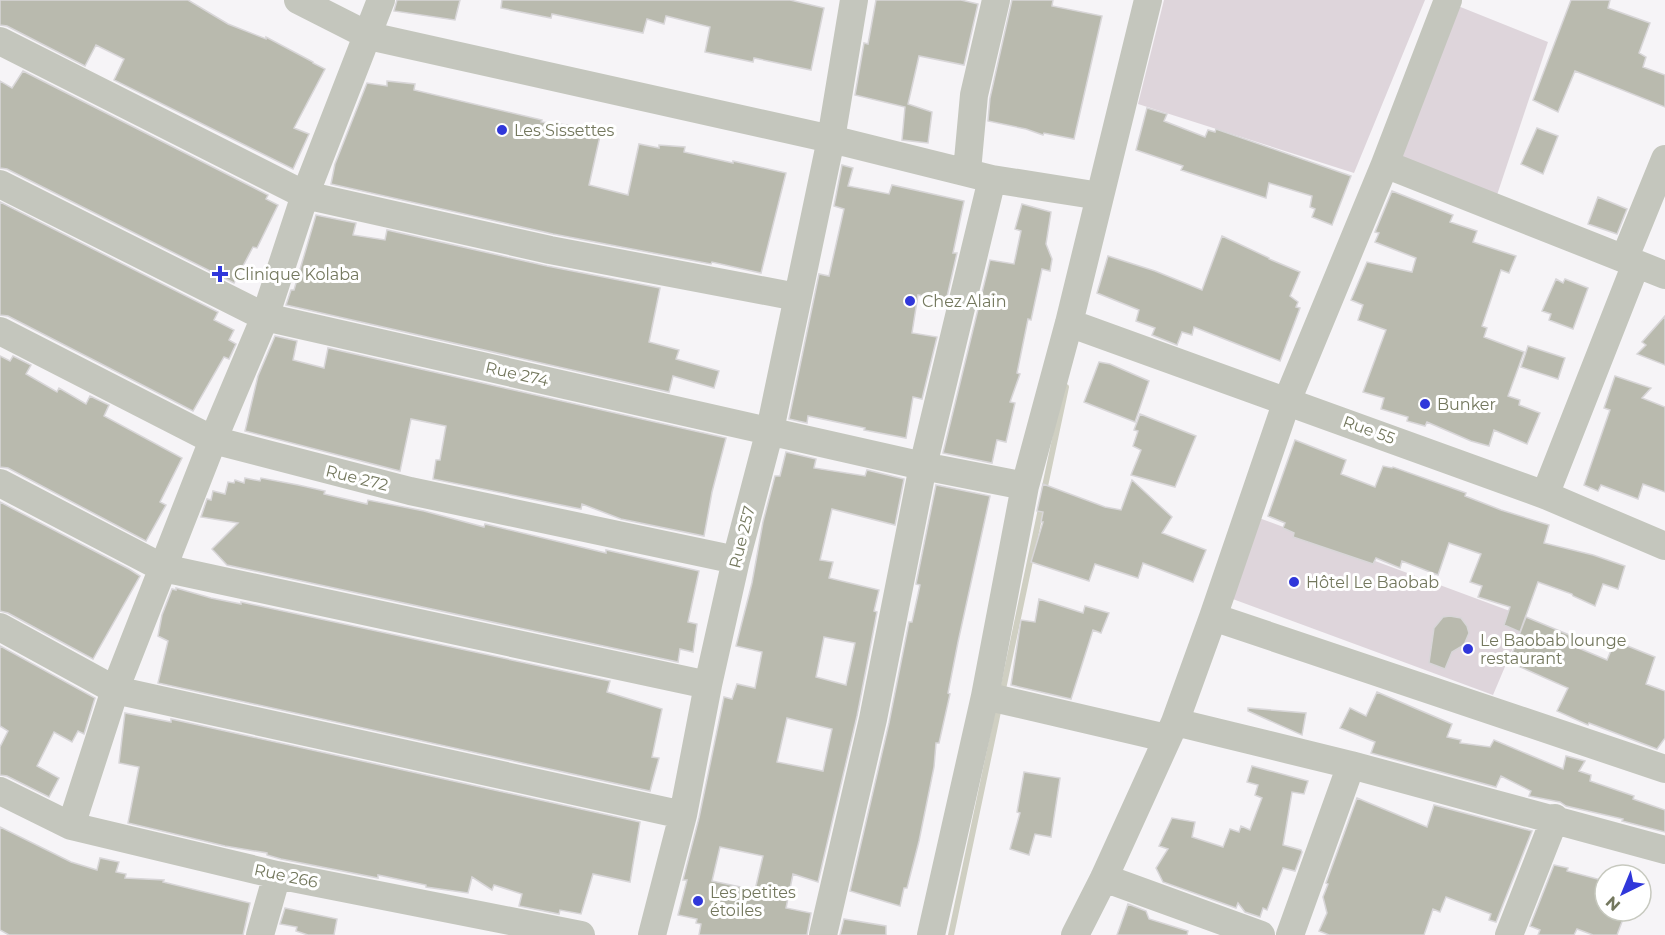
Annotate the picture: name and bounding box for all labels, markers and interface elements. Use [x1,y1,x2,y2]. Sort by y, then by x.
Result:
place label: Les Sissettes [514,121,615,140]
marker: Les Sissettes [495,123,509,137]
marker: Clinique Kolaba [211,265,229,283]
place label: Clinique Kolaba [234,265,360,284]
place label: Chez Alain [922,292,1006,311]
marker: Chez Alain [903,294,917,308]
street label: Rue 274 [484,358,551,391]
place label: Bunker [1437,395,1496,414]
marker: Bunker [1418,397,1432,411]
street label: Rue 55 [1340,412,1398,448]
street label: Rue 272 [324,461,390,495]
street label: Rue 257 [725,504,759,570]
place label: Hôtel Le Baobab [1306,573,1439,592]
marker: Hôtel Le Baobab [1287,575,1301,589]
place label: Le Baobab lounge restaurant [1480,631,1627,668]
marker: Le Baobab lounge restaurant [1461,642,1475,656]
street label: Rue 266 [252,860,320,892]
north arrow [1593,863,1653,923]
place label: Les petites étoiles [710,883,796,920]
text: N [1602,892,1624,915]
marker: Les petites étoiles [691,894,705,908]

